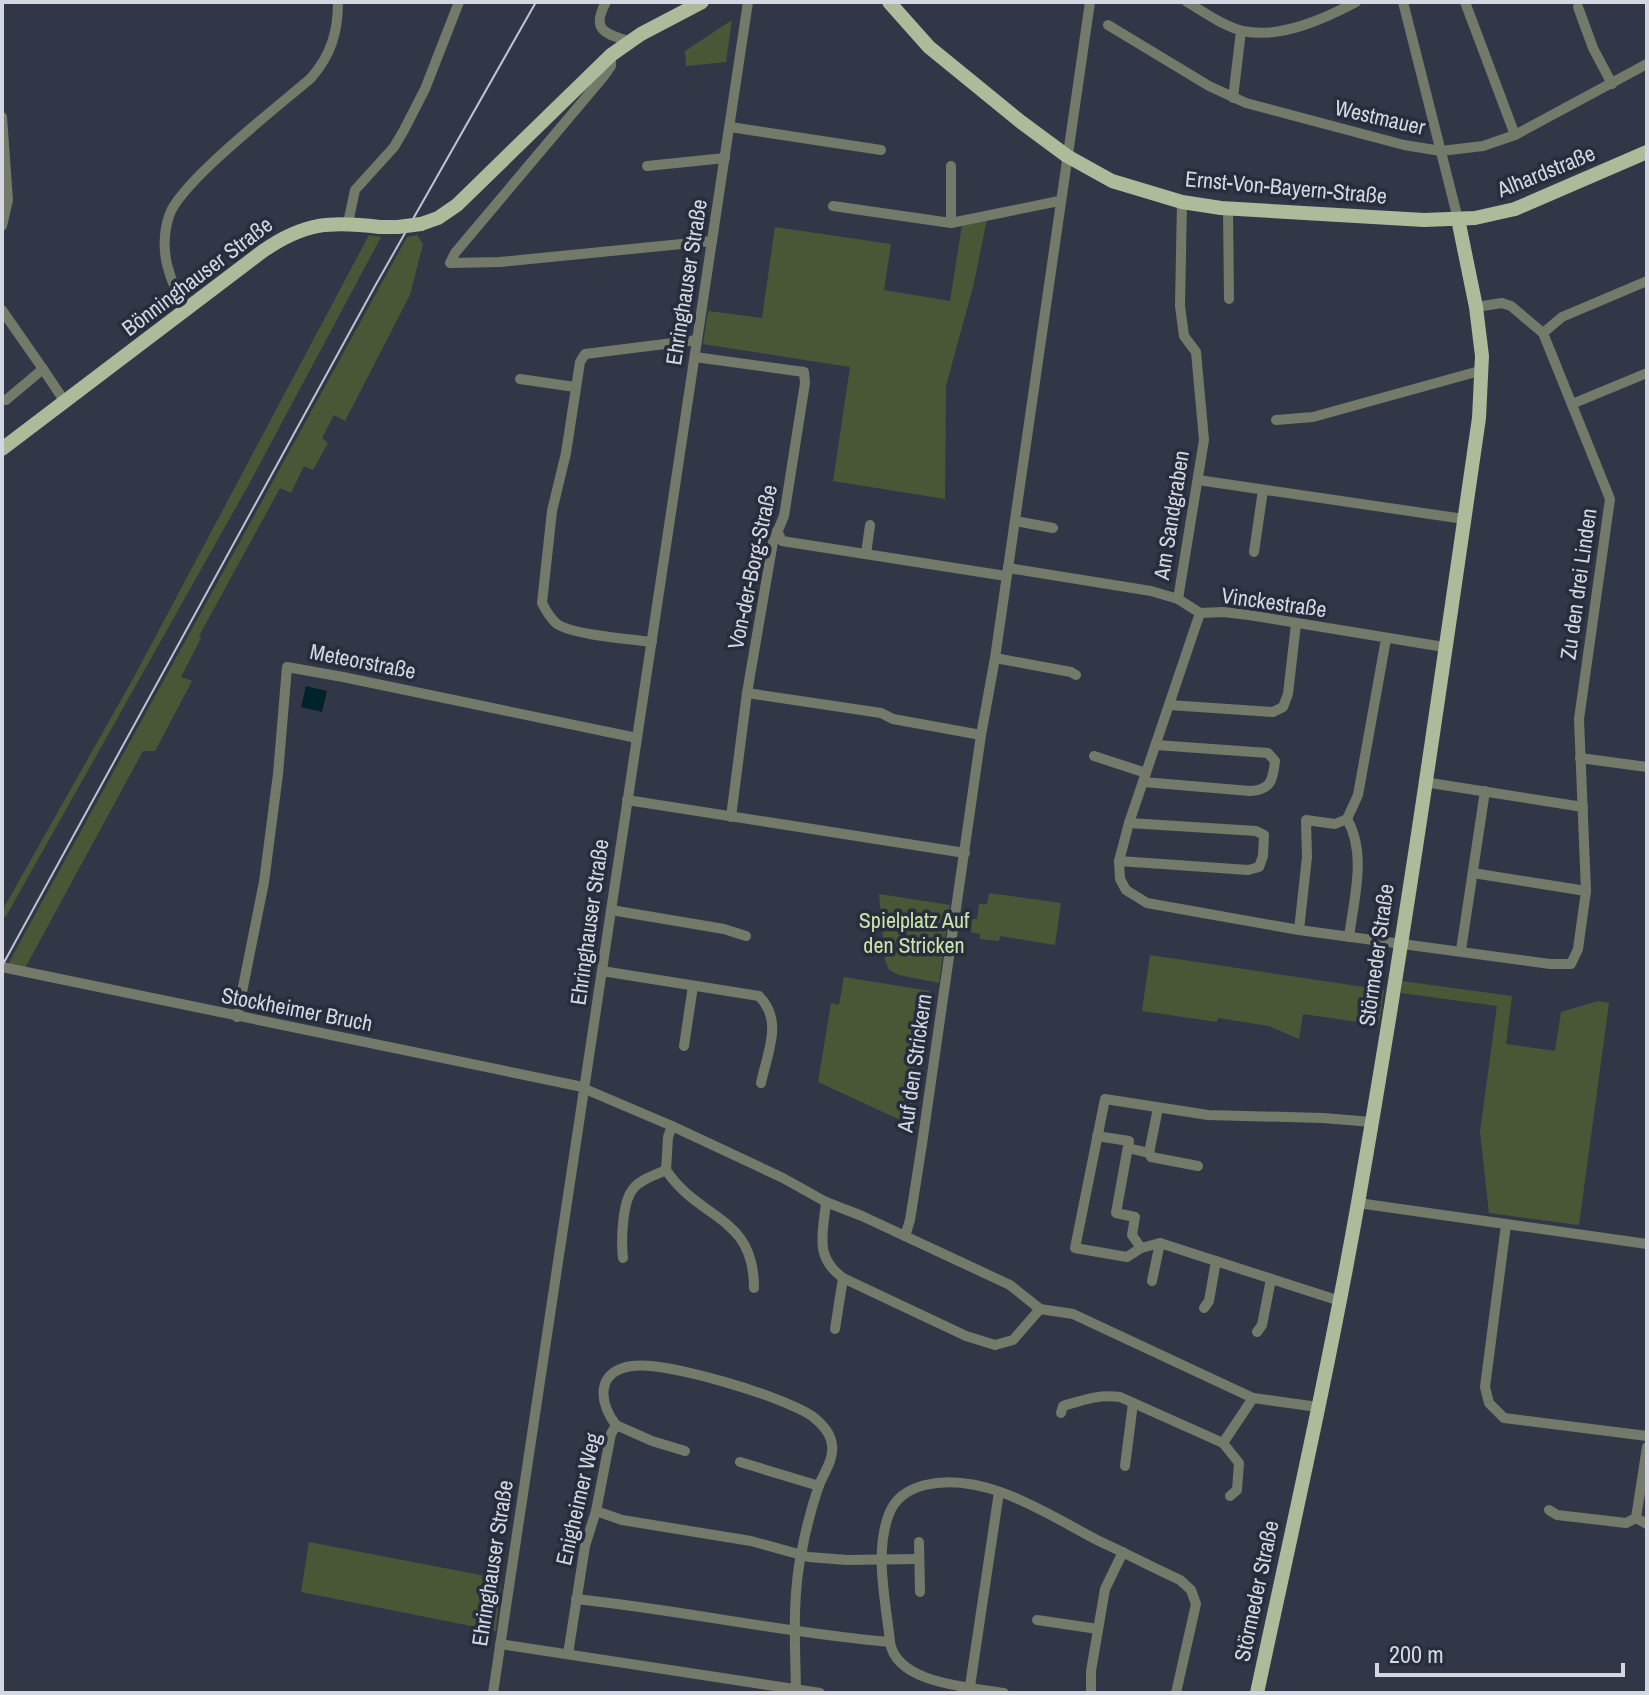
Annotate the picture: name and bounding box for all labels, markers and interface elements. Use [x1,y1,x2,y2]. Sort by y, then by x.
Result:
street label: Westmauer [1332,92,1428,142]
street label: Alhardstraße [1492,138,1599,205]
street label: Ernst-Von-Bayern-Straße [1184,163,1388,211]
street label: Ehringhauser Straße [658,197,714,367]
street label: Bönninghauser Straße [115,209,279,343]
street label: Am Sandgraben [1146,448,1196,583]
street label: Von-der-Borg-Straße [720,482,784,652]
street label: Zu den drei Linden [1553,506,1603,662]
street label: Vinckestraße [1219,580,1329,624]
street label: Meteorstraße [307,636,419,686]
street label: Ehringhauser Straße [562,837,616,1007]
street label: Störmeder Straße [1351,882,1401,1028]
park label: Spielplatz Auf den Stricken [859,905,970,960]
street label: Stockheimer Bruch [219,980,375,1038]
street label: Auf den Strickern [889,992,939,1135]
street label: Enigheimer Weg [548,1430,608,1568]
street label: Ehringhauser Straße [464,1478,520,1648]
street label: Störmeder Straße [1226,1518,1286,1664]
scale bar [1377,1627,1623,1677]
text: 200 m [1389,1638,1444,1670]

